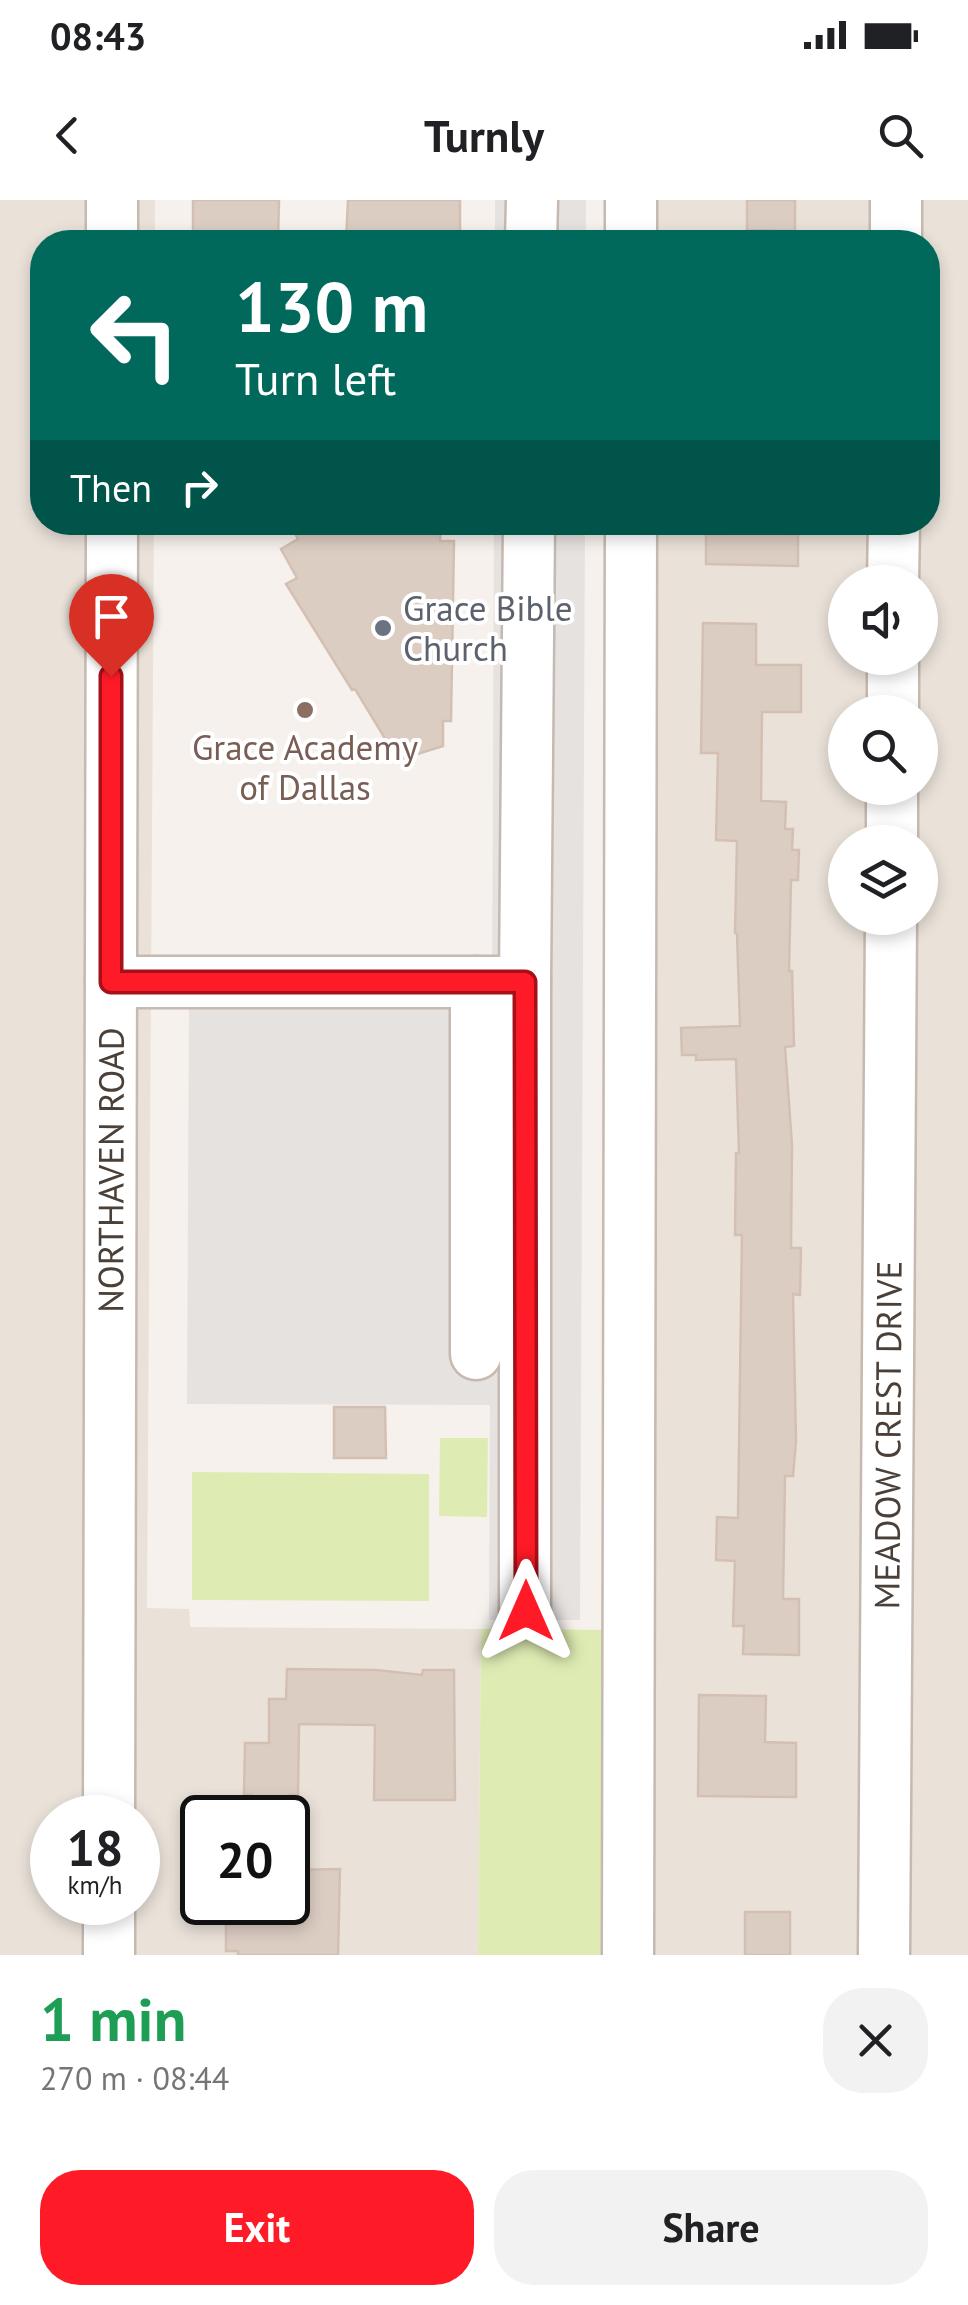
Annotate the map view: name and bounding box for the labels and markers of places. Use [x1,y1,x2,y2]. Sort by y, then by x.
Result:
pin [69,574,154,677]
place label: Grace Bible Church [403,585,573,671]
marker: Grace Bible Church [372,617,394,639]
marker: Grace Academy of Dallas [294,699,316,721]
place label: Grace Academy of Dallas [192,724,418,810]

